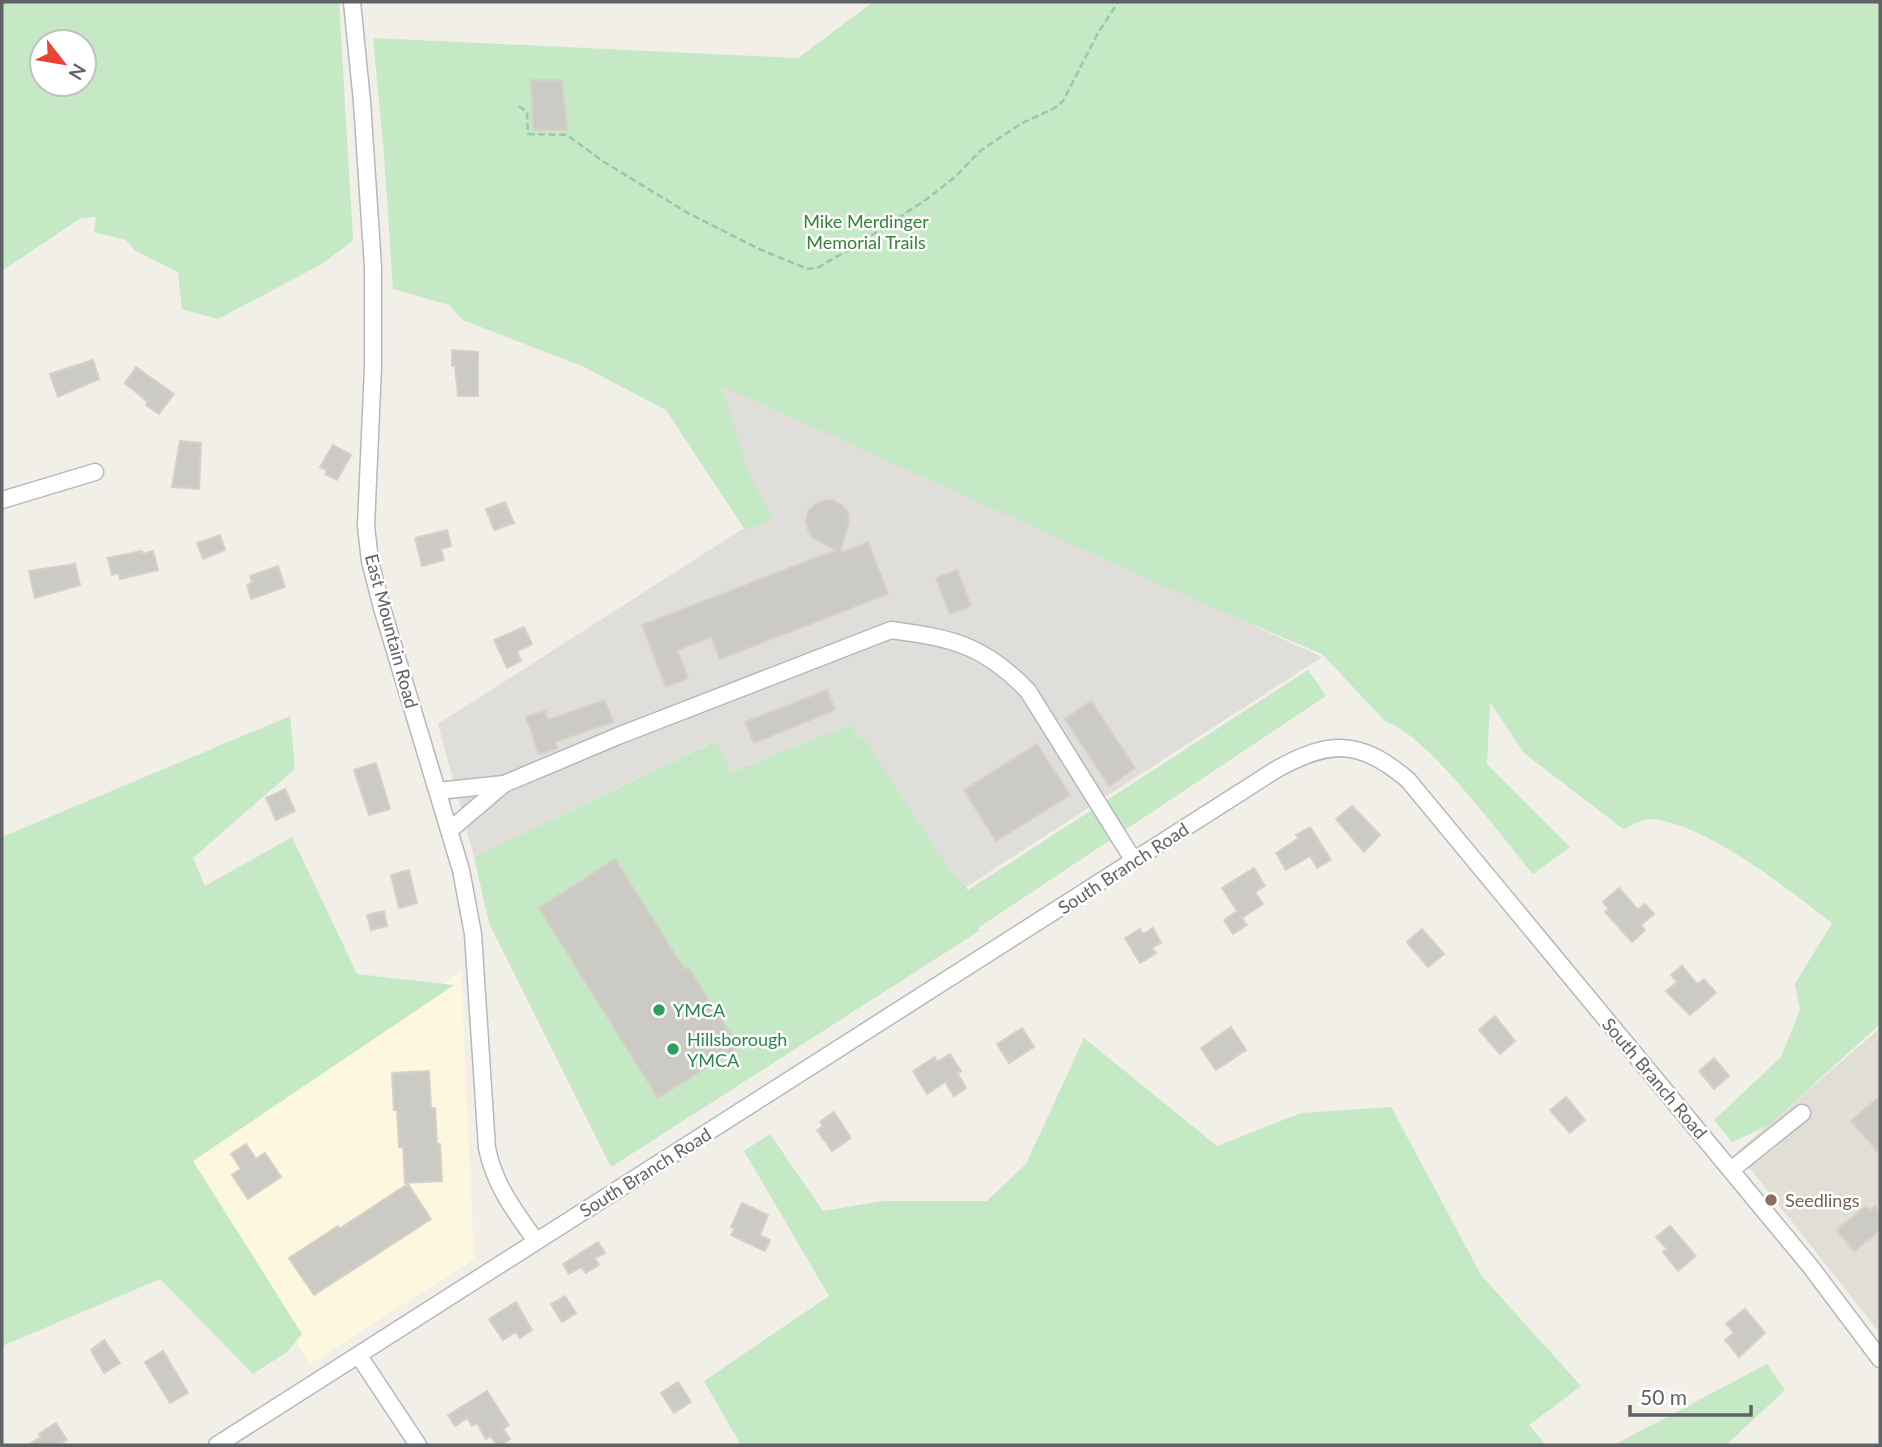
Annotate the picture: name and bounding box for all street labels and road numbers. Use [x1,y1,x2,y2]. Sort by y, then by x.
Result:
street label: East Mountain Road [361,551,423,711]
street label: South Branch Road [1054,818,1192,918]
street label: South Branch Road [1598,1013,1712,1143]
street label: South Branch Road [575,1123,715,1221]

